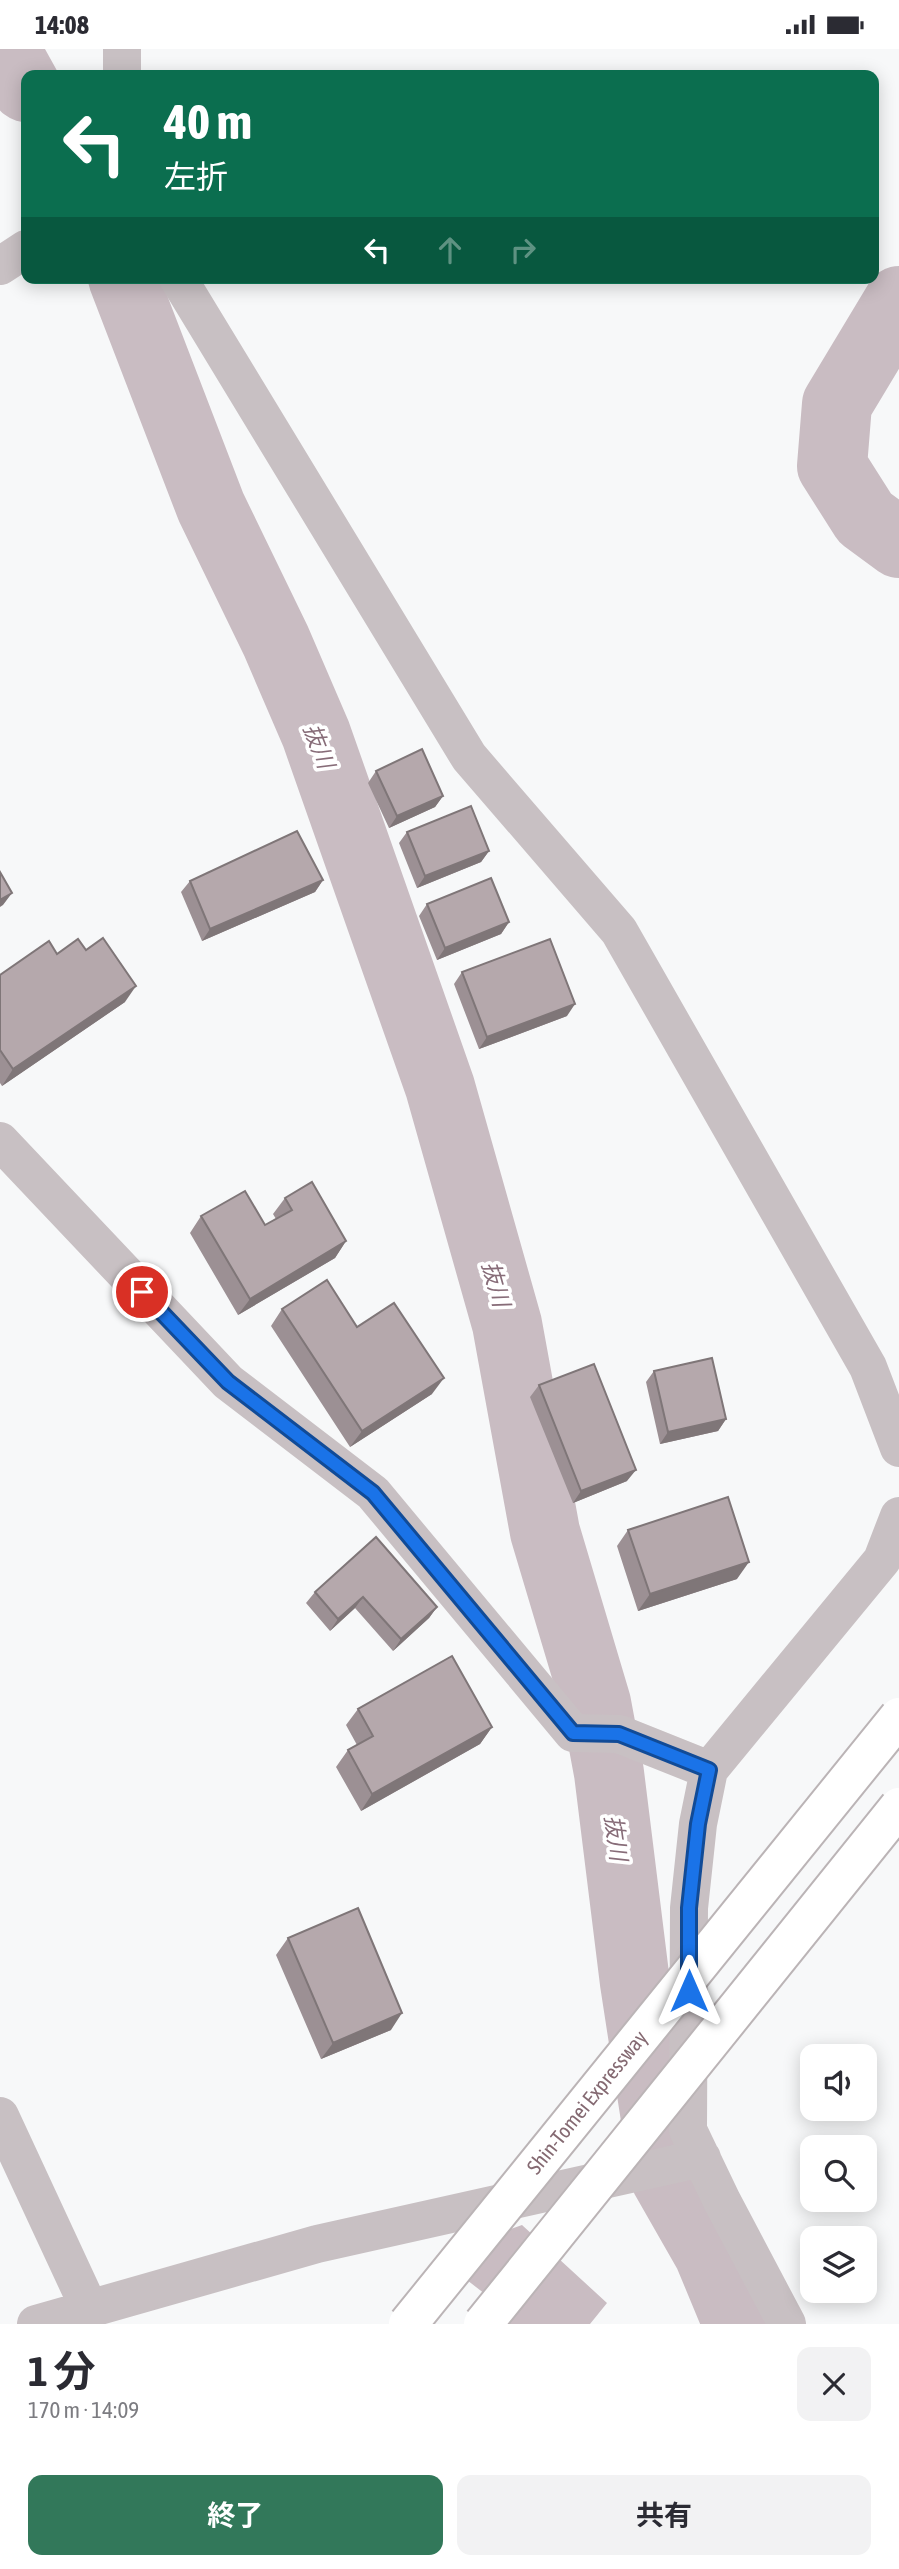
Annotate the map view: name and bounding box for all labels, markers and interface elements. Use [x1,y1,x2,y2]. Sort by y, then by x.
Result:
text: 14:08 [35,10,89,40]
text: 40 m [164,93,252,149]
icon: left [49,98,140,189]
text: 左折 [164,158,228,195]
icon: left [358,231,396,269]
icon: ahead [431,231,469,269]
icon: right [504,231,542,269]
water label: 抜川 [299,720,340,775]
water label: 抜川 [477,1258,516,1313]
pin [112,1262,172,1322]
icon: arrive [123,1273,161,1311]
water label: 抜川 [600,1813,632,1866]
position arrow [652,1954,726,2028]
street label: Shin-Tomei Expressway [521,2025,652,2178]
map controls [800,2044,877,2303]
button: sound [800,2044,877,2121]
button: search [800,2135,877,2212]
button: layers [800,2226,877,2303]
text: 1 分 [28,2347,96,2395]
button: close [797,2347,871,2421]
text: 170 m · 14:09 [28,2397,139,2423]
button: 終了 [28,2475,443,2555]
button: 共有 [457,2475,871,2555]

